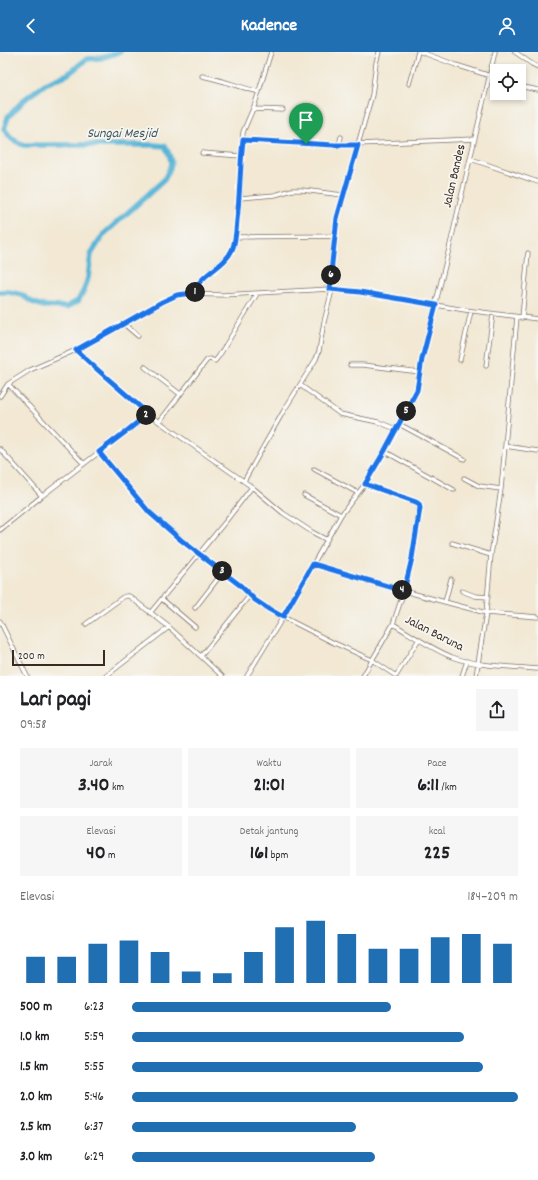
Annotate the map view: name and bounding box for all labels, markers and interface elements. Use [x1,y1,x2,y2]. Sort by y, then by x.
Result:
text: Kadence [241,14,297,39]
icon: back [20,15,42,37]
icon: person [496,15,518,37]
map controls [490,64,526,100]
button: locate [490,64,526,100]
pin [289,103,323,144]
icon: arrive [295,109,317,131]
water label: Sungai Mesjid [87,124,160,144]
street label: Jalan Bandes [438,142,472,210]
pin: 6 [321,265,341,285]
text: 6 [328,267,334,283]
pin: 1 [185,282,205,302]
text: 1 [194,284,196,300]
pin: 5 [396,401,416,421]
text: 5 [403,403,409,419]
pin: 2 [136,405,156,425]
text: 2 [144,407,148,423]
pin: 3 [212,561,232,581]
text: 3 [220,563,224,579]
pin: 4 [392,580,412,600]
text: 4 [400,582,404,598]
street label: Jalan Baruna [401,611,468,657]
scale bar [12,648,105,667]
text: 200 m [18,649,45,665]
text: Lari pagi [20,685,91,716]
button: share [476,689,518,731]
text: 09:58 [20,716,46,735]
text: Jarak [90,756,112,772]
text: Waktu [257,756,281,772]
text: Pace [427,756,447,772]
text: 3.40 [78,772,109,800]
text: 21:01 [253,772,285,800]
text: 6:11 [417,772,439,800]
text: km [109,780,124,796]
text: /km [439,780,457,796]
text: Elevasi [87,824,115,840]
text: Detak jantung [240,824,298,840]
text: kcal [429,824,445,840]
text: 40 [86,840,106,868]
text: 161 [250,840,268,868]
text: 225 [424,840,450,868]
text: m [106,848,116,864]
text: bpm [268,848,288,864]
text: Elevasi [20,888,54,907]
text: 184–209 m [467,888,518,907]
text: 500 m [20,998,52,1017]
text: 6:23 [84,998,104,1017]
text: 1.0 km [20,1028,49,1047]
text: 5:59 [84,1028,104,1047]
text: 1.5 km [20,1058,48,1077]
text: 5:55 [84,1058,104,1077]
text: 2.0 km [20,1088,52,1107]
text: 5:46 [84,1088,104,1107]
text: 2.5 km [20,1118,51,1137]
text: 6:37 [84,1118,103,1137]
text: 3.0 km [20,1148,52,1167]
text: 6:29 [84,1148,104,1167]

